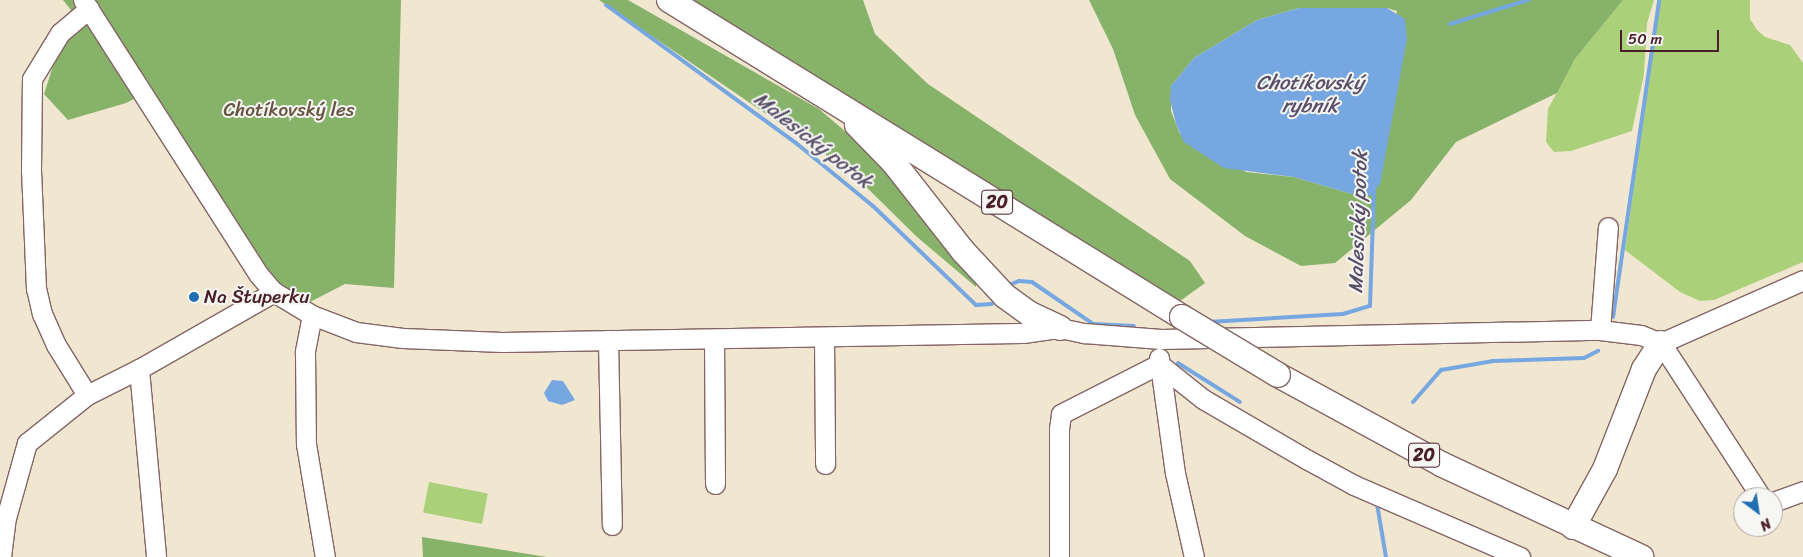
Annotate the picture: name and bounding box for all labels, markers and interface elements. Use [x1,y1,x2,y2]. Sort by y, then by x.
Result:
scale bar [1623,20,1722,52]
text: 50 m [1628,26,1662,52]
water label: Chotíkovský rybník [1256,70,1364,117]
water label: Malesický potok [749,86,877,194]
park label: Chotíkovský les [223,99,355,121]
water label: Malesický potok [1344,150,1372,294]
road number: 20 [981,186,1013,218]
place label: Na Štuperku [204,286,310,308]
marker: Na Štuperku [188,291,200,303]
road number: 20 [1408,440,1440,470]
north arrow [1733,487,1783,537]
text: N [1755,511,1776,538]

